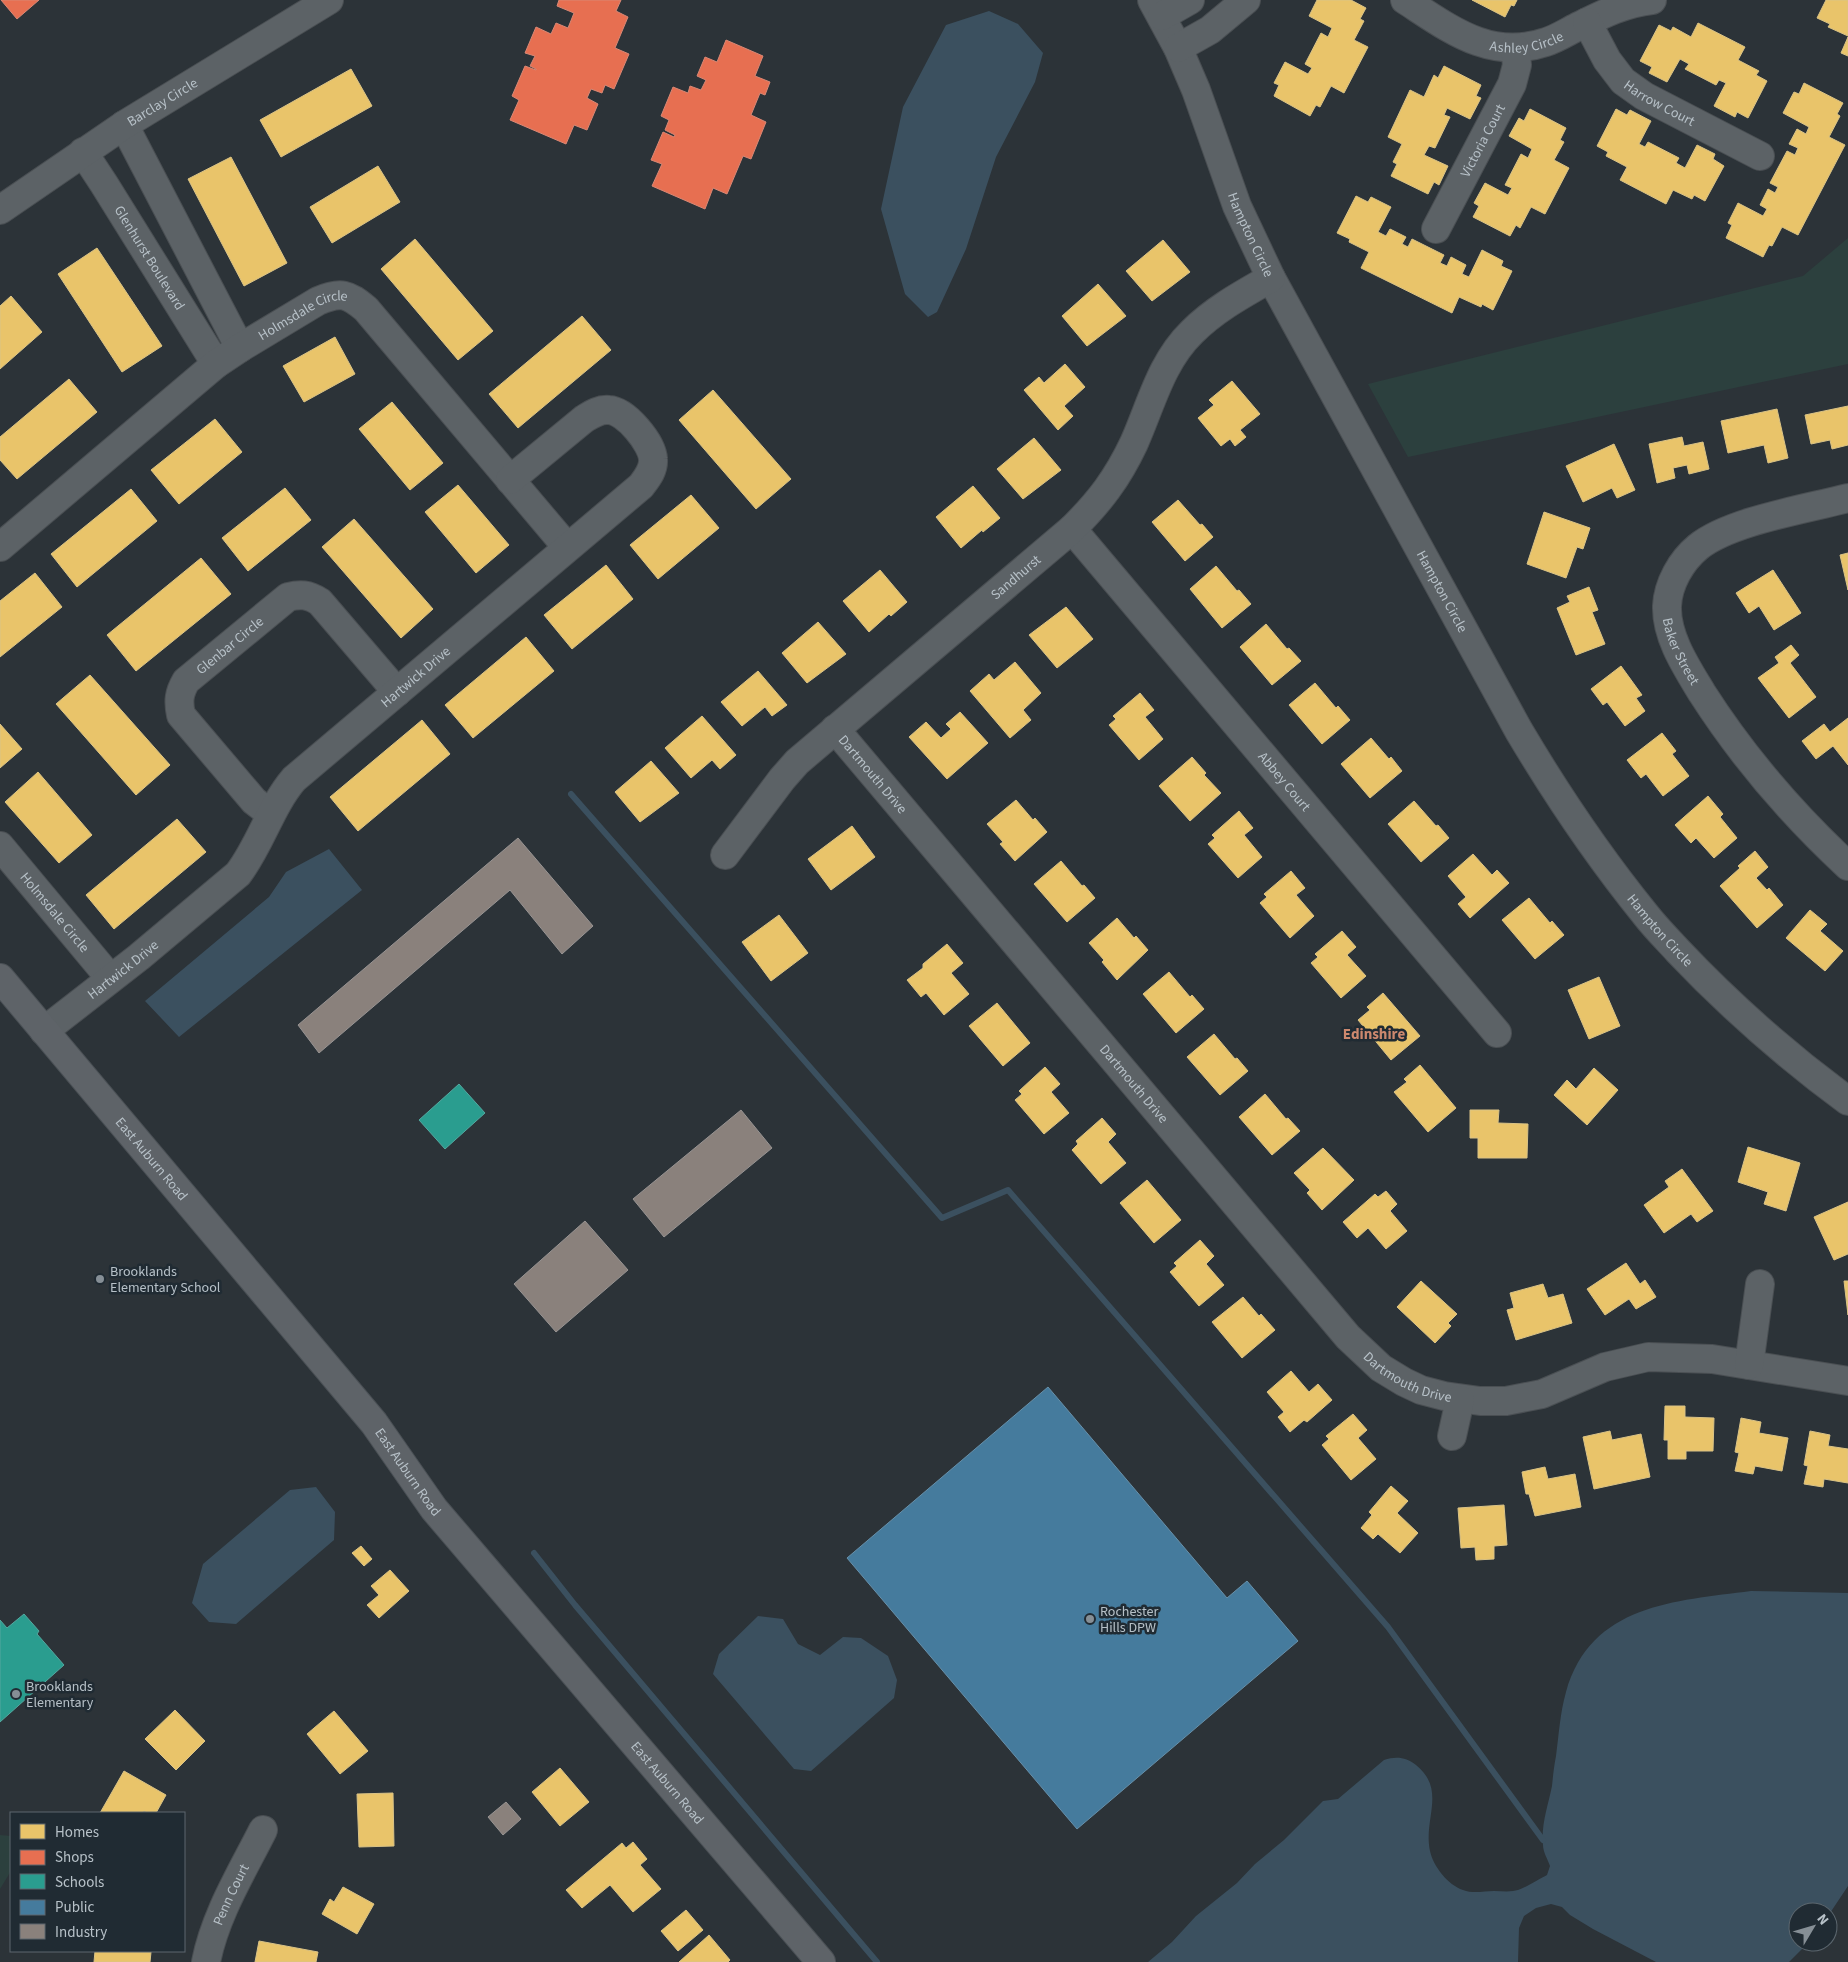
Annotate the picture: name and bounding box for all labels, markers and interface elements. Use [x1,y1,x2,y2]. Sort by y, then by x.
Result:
street label: Ashley Circle [1488,27,1567,59]
street label: Barclay Circle [124,73,202,132]
street label: Harrow Court [1619,76,1698,132]
street label: Victoria Court [1456,101,1511,181]
street label: Hampton Circle [1222,190,1278,281]
street label: Glenhurst Boulevard [109,202,189,314]
street label: Holmsdale Circle [255,286,349,346]
street label: Hampton Circle [1411,547,1472,636]
street label: Sandhurst [987,550,1046,605]
street label: Glenbar Circle [192,612,268,680]
street label: Baker Street [1657,616,1704,689]
street label: Hartwick Drive [377,642,455,713]
street label: Dartmouth Drive [833,731,911,819]
street label: Abbey Court [1253,748,1315,816]
street label: Holmsdale Circle [15,868,94,957]
street label: Hampton Circle [1622,890,1697,972]
street label: Hartwick Drive [83,936,163,1005]
district label: Edinshire [1343,1024,1405,1045]
street label: Dartmouth Drive [1094,1041,1173,1128]
street label: East Auburn Road [110,1113,192,1205]
place label: Brooklands Elementary School [110,1262,221,1298]
marker: Brooklands Elementary School [94,1273,106,1285]
street label: Dartmouth Drive [1358,1347,1453,1408]
street label: East Auburn Road [370,1424,445,1521]
place label: Rochester Hills DPW [1100,1602,1158,1638]
marker: Rochester Hills DPW [1084,1613,1096,1625]
place label: Brooklands Elementary [26,1677,94,1713]
marker: Brooklands Elementary [10,1688,22,1700]
street label: East Auburn Road [626,1737,708,1829]
legend [10,1812,185,1952]
text: Homes [55,1822,99,1843]
text: Shops [55,1847,94,1868]
street label: Penn Court [209,1860,255,1928]
text: Schools [55,1872,104,1893]
text: Public [55,1897,94,1918]
north arrow [1788,1902,1838,1952]
text: N [1812,1910,1833,1929]
text: Industry [55,1922,107,1943]

